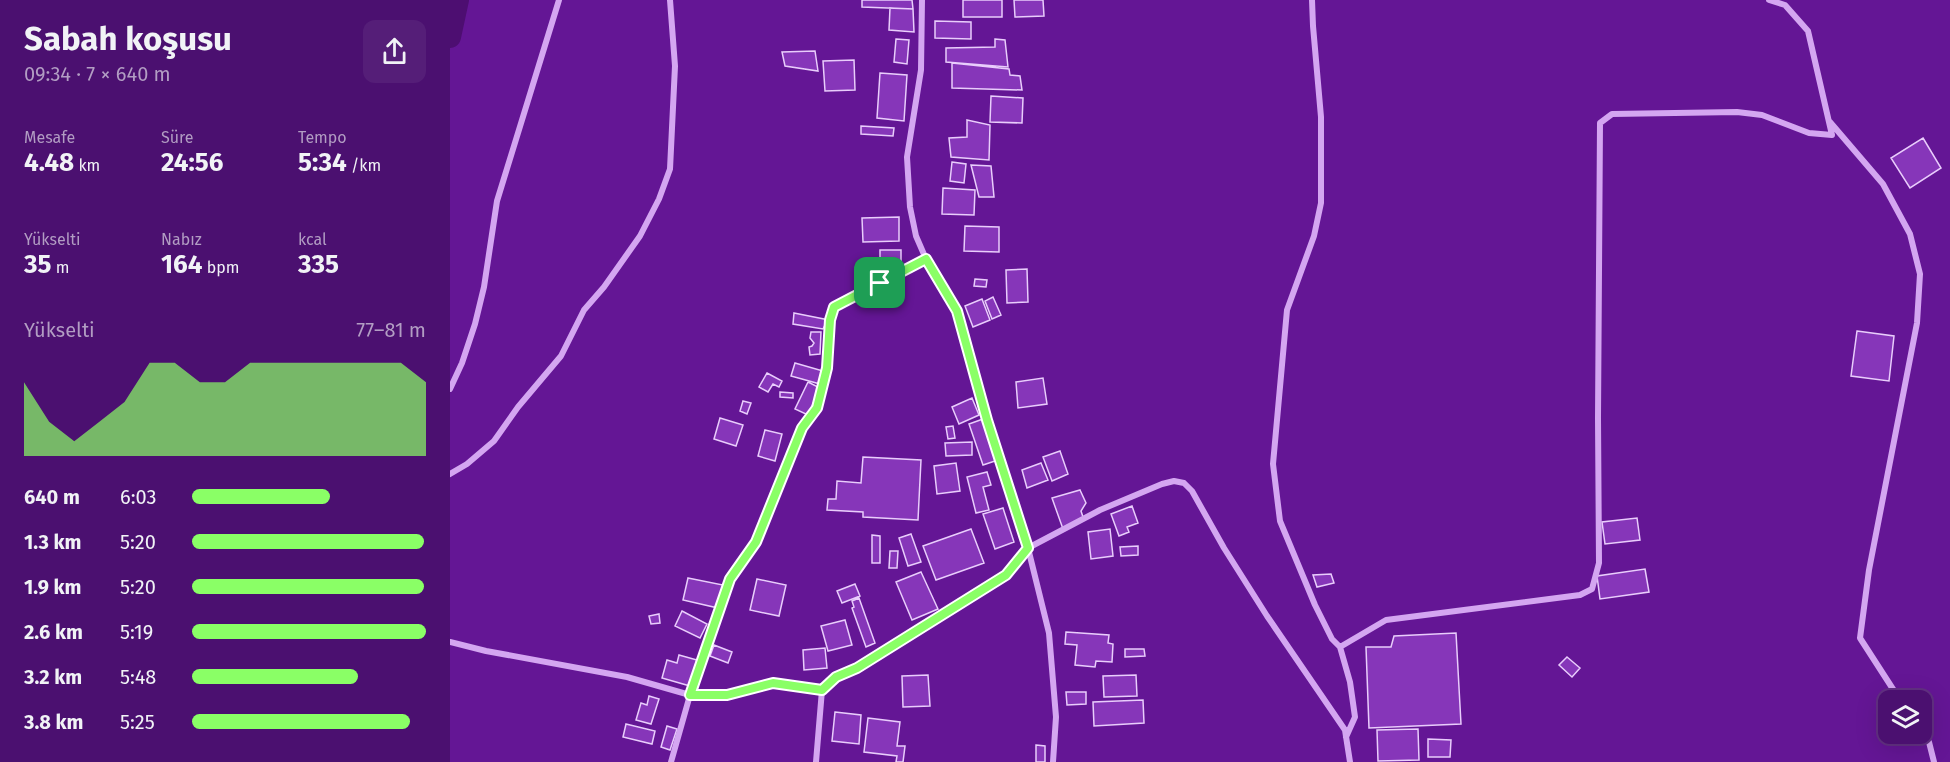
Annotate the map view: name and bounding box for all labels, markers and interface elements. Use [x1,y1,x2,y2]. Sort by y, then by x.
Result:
text: Sabah koşusu [24,19,232,59]
button: share [363,20,426,83]
text: 09:34 · 7 × 640 m [24,62,171,86]
text: Mesafe [24,128,75,147]
text: Süre [161,128,193,147]
text: Tempo [298,128,347,147]
text: 4.48 [24,147,74,178]
text: 24:56 [161,147,223,178]
text: 5:34 [298,147,347,178]
text: km [74,156,100,175]
text: /km [347,156,381,175]
text: Yükselti [24,230,81,249]
text: Nabız [161,230,202,249]
text: kcal [298,230,327,249]
text: 35 [24,249,51,280]
text: 164 [161,249,202,280]
text: 335 [298,249,339,280]
pin [854,257,905,308]
text: m [51,258,69,277]
text: bpm [202,258,239,277]
icon: arrive [863,266,896,299]
text: Yükselti [24,318,95,342]
text: 77–81 m [356,318,426,342]
text: 640 m [24,485,80,509]
text: 6:03 [120,485,156,509]
text: 1.3 km [24,530,81,554]
text: 5:20 [120,530,156,554]
text: 1.9 km [24,575,82,599]
text: 5:20 [120,575,156,599]
text: 2.6 km [24,620,83,644]
text: 5:19 [120,620,153,644]
text: 3.2 km [24,665,82,689]
text: 5:48 [120,665,156,689]
map controls [1878,690,1932,744]
button: layers [1878,690,1932,744]
text: 3.8 km [24,710,84,734]
text: 5:25 [120,710,155,734]

